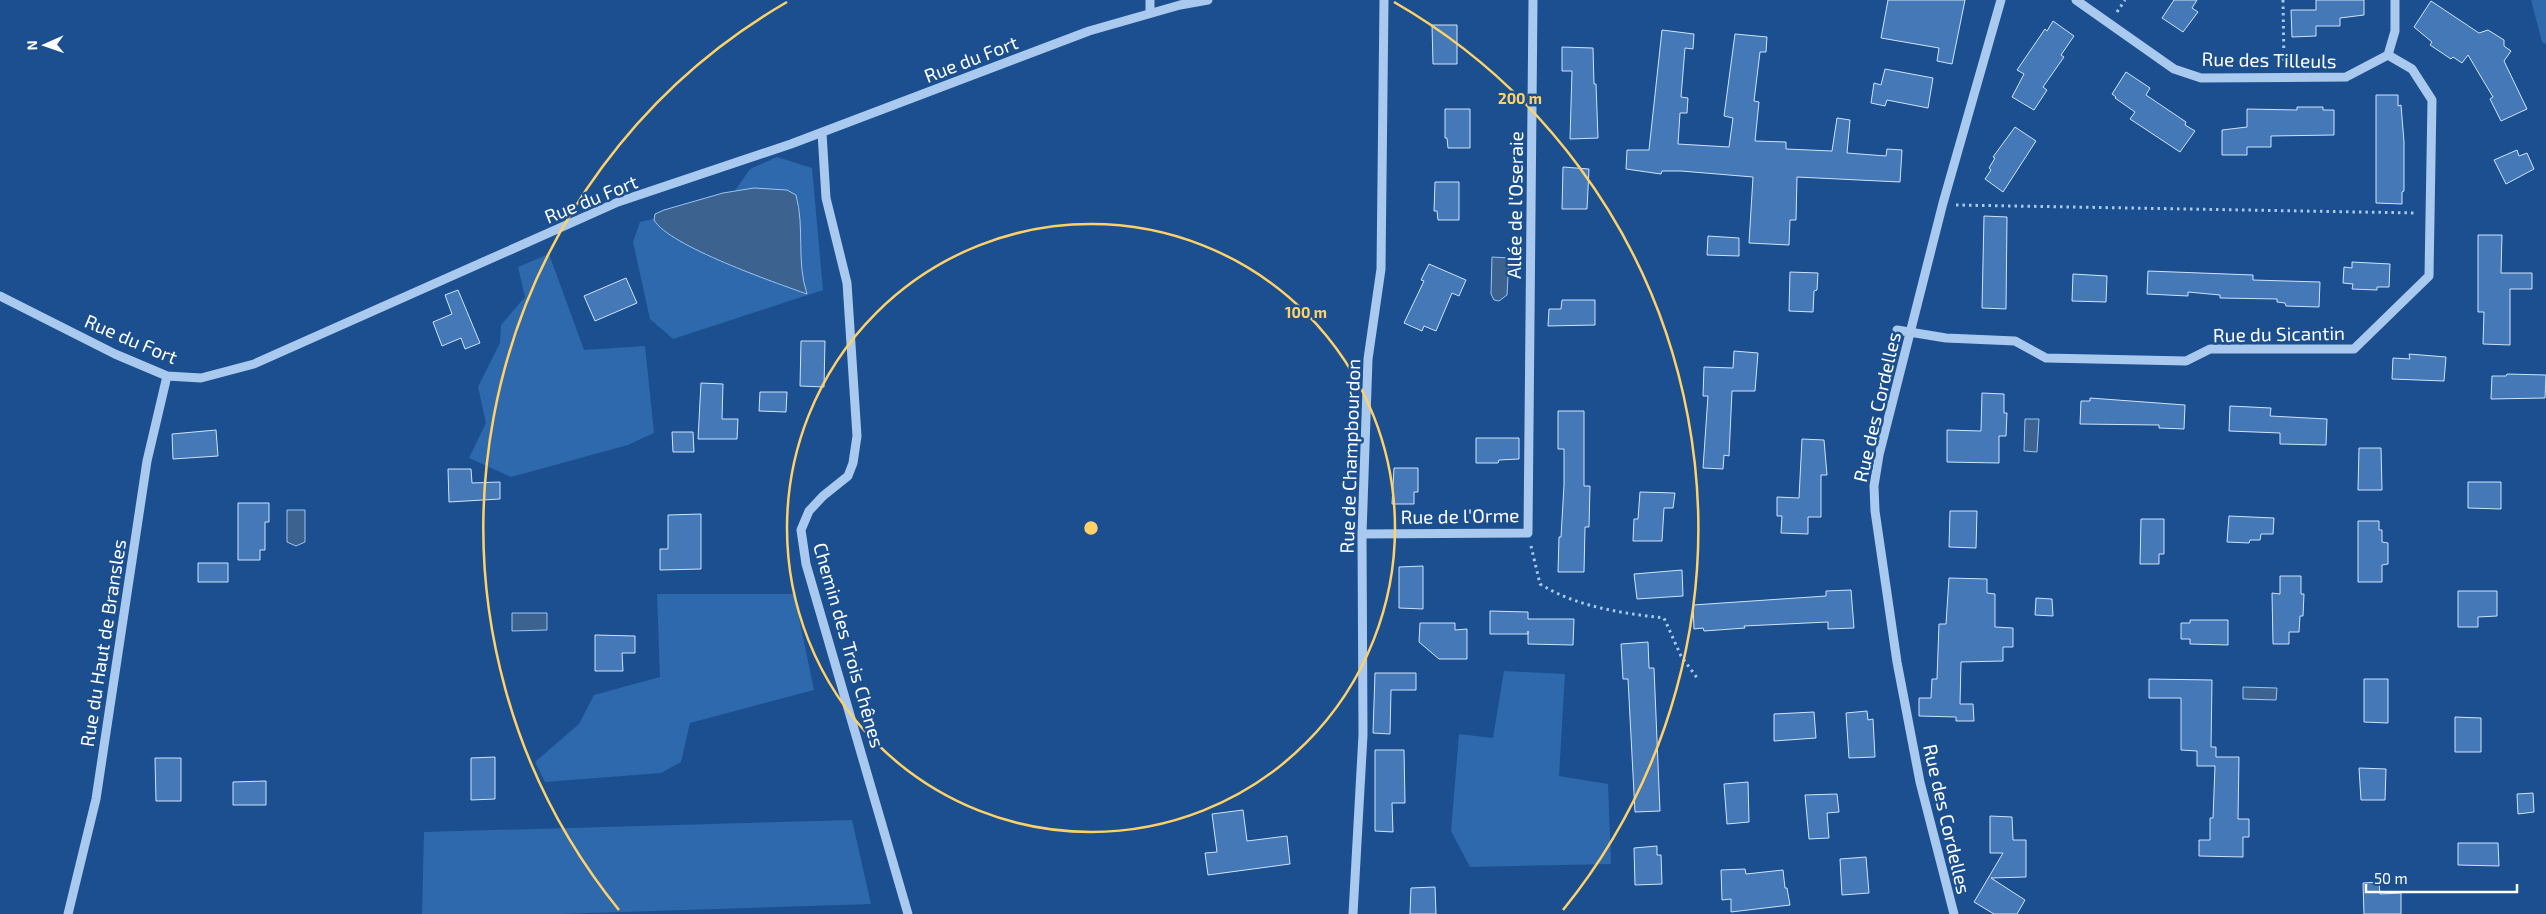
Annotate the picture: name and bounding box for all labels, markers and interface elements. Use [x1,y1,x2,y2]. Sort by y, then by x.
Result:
north arrow [20,20,70,70]
street label: Rue du Fort [921,30,1021,87]
text: N [23,40,40,51]
street label: Rue des Tilleuls [2201,47,2337,72]
text: 200 m [1498,89,1542,107]
street label: Allée de l'Oseraie [1502,131,1527,279]
street label: Rue du Fort [541,169,641,228]
text: 100 m [1285,303,1327,321]
street label: Rue du Fort [81,309,181,368]
street label: Rue du Sicantin [2213,321,2345,346]
street label: Rue des Cordelles [1848,330,1905,484]
street label: Rue de Champbourdon [1335,358,1364,554]
street label: Rue de l'Orme [1400,503,1520,528]
centre of rings [1082,519,1100,537]
street label: Rue du Haut de Bransles [75,538,130,748]
street label: Chemin des Trois Chênes [809,540,890,750]
street label: Rue des Cordelles [1919,742,1976,896]
scale bar [2366,862,2517,894]
text: 50 m [2374,869,2408,887]

